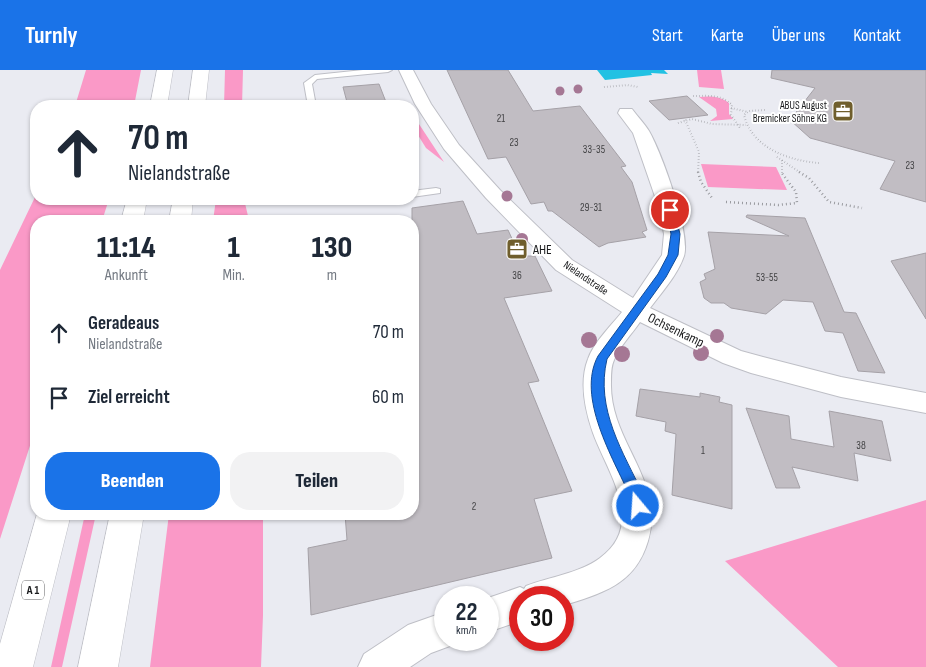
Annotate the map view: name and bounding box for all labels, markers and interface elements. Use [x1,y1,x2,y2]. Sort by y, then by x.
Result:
text: Turnly [25,21,78,50]
text: Start [652,25,683,46]
text: Karte [711,25,744,46]
text: Über uns [772,25,825,46]
text: Kontakt [853,25,901,46]
place label: ABUS August Bremicker Söhne KG [753,99,828,125]
office icon: ABUS August Bremicker Söhne KG [831,99,855,123]
house number: 21 [497,112,505,125]
text: 70 m [128,117,188,160]
icon: ahead [45,120,110,185]
house number: 23 [509,136,519,149]
house number: 33-35 [583,143,605,156]
house number: 23 [905,159,915,172]
text: Nielandstraße [128,160,230,187]
pin [649,189,691,231]
icon: arrive [656,196,684,224]
house number: 29-31 [580,201,602,214]
text: 11:14 [97,230,156,266]
text: 1 [227,230,240,266]
text: 130 [311,230,352,266]
office icon: AHE [505,237,529,261]
place label: AHE [532,241,552,258]
street label: Nielandstraße [561,258,611,298]
text: Ankunft [105,266,148,285]
text: Min. [222,266,245,285]
text: m [327,266,337,285]
house number: 36 [512,269,522,282]
house number: 53-55 [756,271,778,284]
street label: Ochsenkamp [645,309,707,351]
text: Geradeaus [88,312,159,335]
icon: ahead [45,319,73,347]
text: 70 m [373,321,404,344]
text: Nielandstraße [88,335,163,354]
icon: arrive [45,384,73,412]
text: Ziel erreicht [88,386,170,409]
text: 60 m [372,386,404,409]
house number: 38 [856,439,866,452]
house number: 1 [701,444,705,457]
button: Beenden [45,452,220,510]
button: Teilen [230,452,404,510]
position arrow [611,479,663,531]
house number: 2 [472,500,477,513]
road number: A 1 [22,580,44,600]
speed limit sign: 30 [509,586,574,651]
text: 22 [456,597,477,628]
text: km/h [456,623,477,638]

